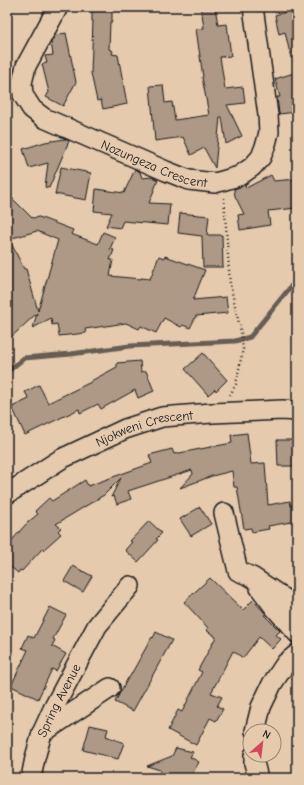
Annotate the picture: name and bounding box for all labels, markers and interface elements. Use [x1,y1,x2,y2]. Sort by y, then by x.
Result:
street label: Nozungeza Crescent [99,136,209,190]
street label: Njokweni Crescent [93,407,195,449]
street label: Spring Avenue [34,661,83,739]
north arrow [242,723,282,763]
text: N [260,727,273,742]

